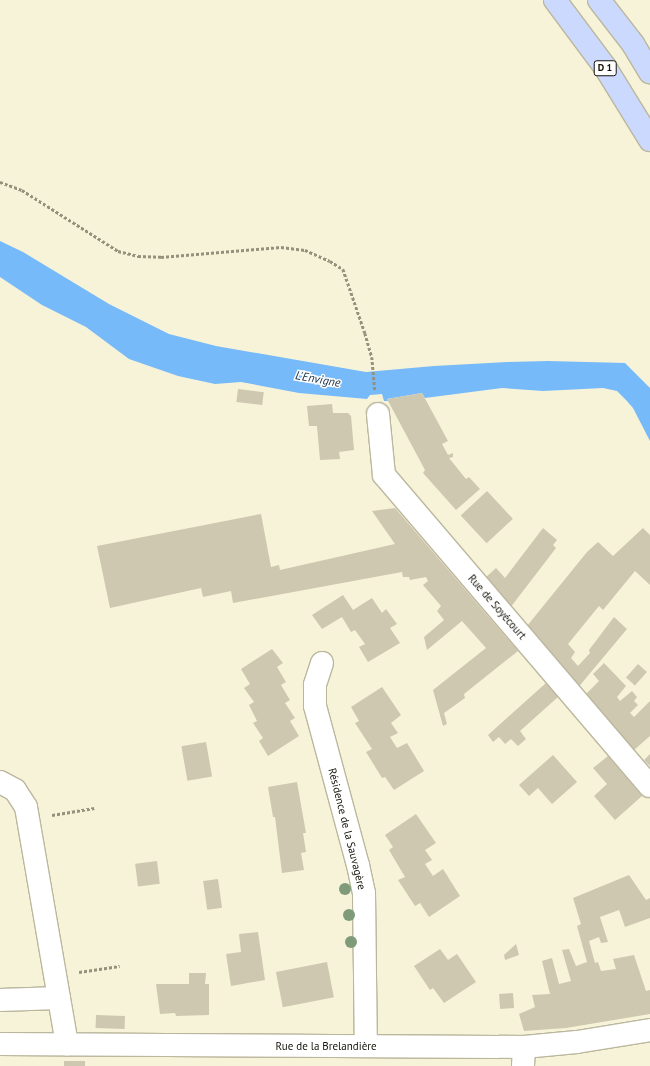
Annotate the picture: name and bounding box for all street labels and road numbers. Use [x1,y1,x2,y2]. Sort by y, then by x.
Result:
road number: D 1 [593,60,617,76]
street label: Rue de Soyécourt [465,572,529,642]
street label: Résidence de la Sauvagère [326,767,368,891]
street label: Rue de la Brelandière [275,1039,377,1053]

